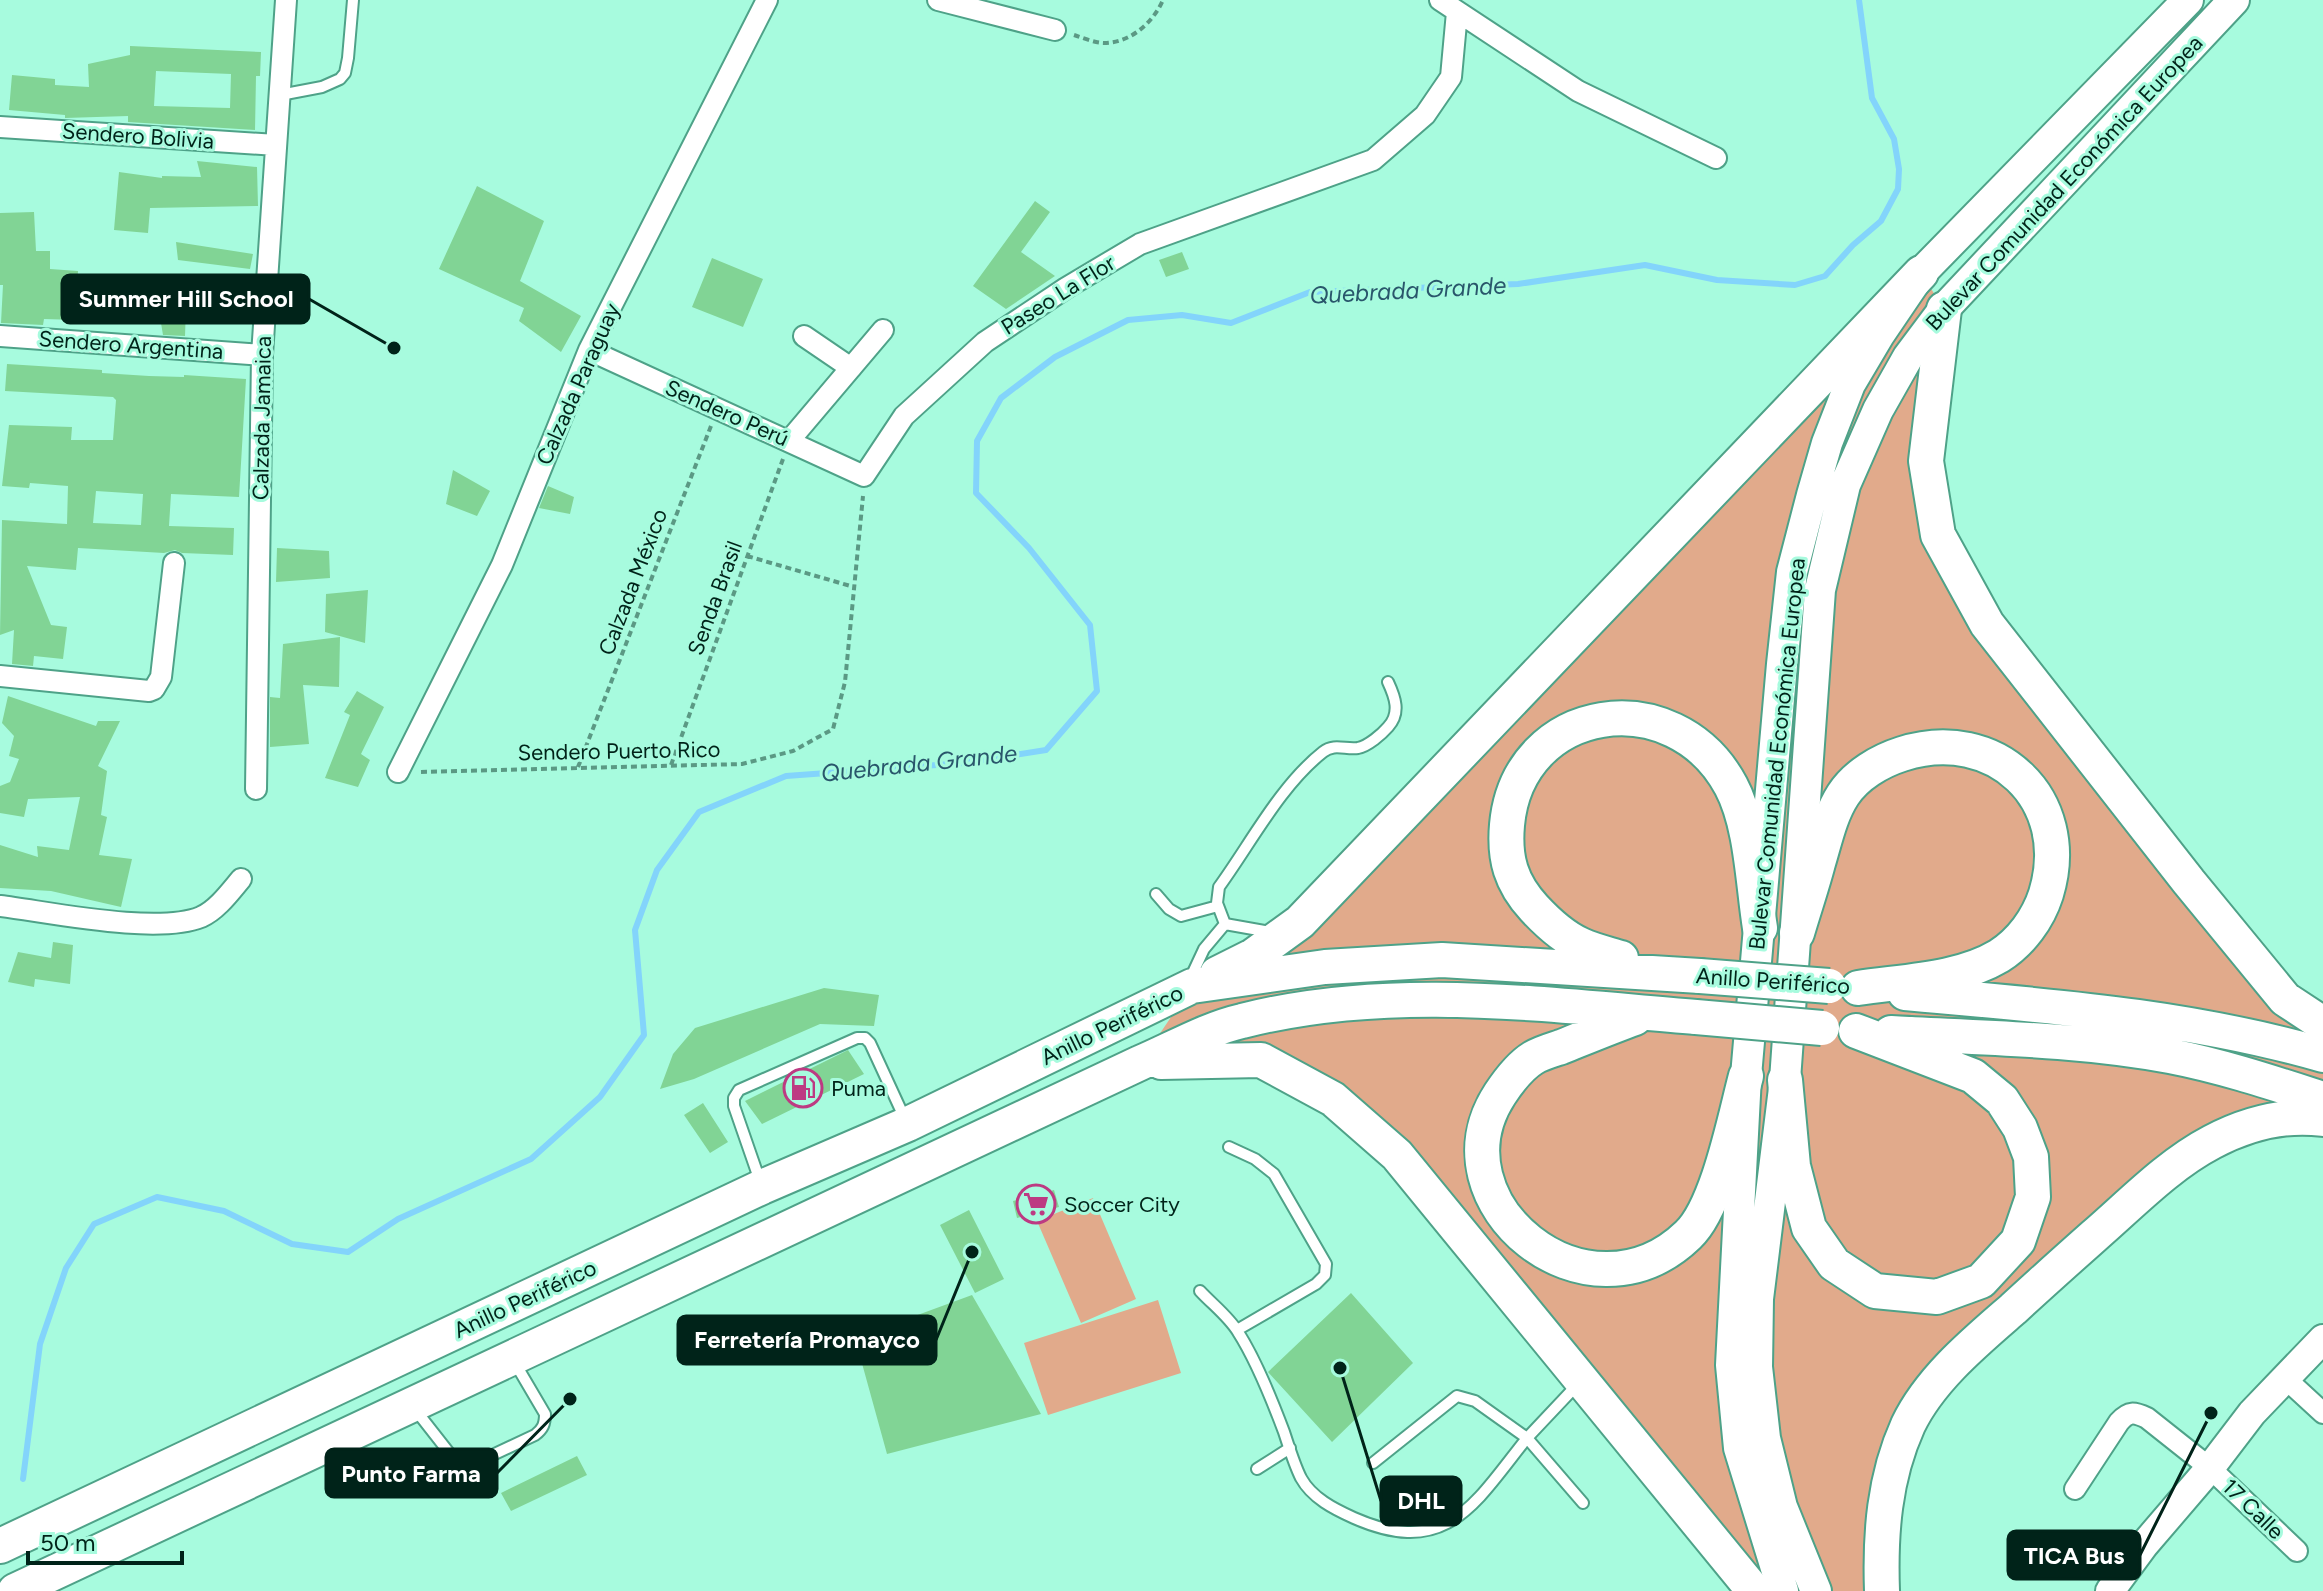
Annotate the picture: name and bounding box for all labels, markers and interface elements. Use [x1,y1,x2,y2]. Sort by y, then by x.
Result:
street label: Bulevar Comunidad Económica Europea [1920,30,2208,336]
street label: Sendero Bolivia [61,117,215,155]
street label: Paseo La Flor [996,249,1120,341]
water label: Quebrada Grande [1309,270,1507,310]
callout: Summer Hill School [62,275,309,323]
text: Summer Hill School [78,284,294,313]
street label: Calzada Paraguay [530,299,626,469]
street label: Sendero Argentina [38,325,224,365]
street label: Calzada Jamaica [247,336,277,500]
street label: Sendero Perú [661,374,793,452]
street label: Calzada México [593,505,673,659]
street label: Senda Brasil [682,537,748,659]
street label: Bulevar Comunidad Económica Europea [1743,557,1811,951]
street label: Sendero Puerto Rico [517,736,721,766]
water label: Quebrada Grande [820,738,1018,788]
street label: Anillo Periférico [1695,962,1851,1000]
street label: Anillo Periférico [1037,979,1187,1071]
fuel station icon: Puma [782,1067,824,1109]
place label: Puma [831,1075,886,1102]
supermarket icon: Soccer City [1015,1183,1057,1225]
place label: Soccer City [1064,1191,1180,1218]
street label: Anillo Periférico [449,1254,601,1344]
callout: Ferretería Promayco [678,1316,936,1364]
text: Ferretería Promayco [694,1325,920,1354]
callout: Punto Farma [326,1449,497,1497]
text: Punto Farma [341,1459,481,1488]
street label: 17 Calle [2217,1473,2289,1545]
callout: DHL [1381,1477,1461,1525]
text: DHL [1397,1486,1445,1515]
scale bar [28,1515,182,1565]
text: 50 m [40,1528,96,1557]
callout: TICA Bus [2008,1531,2140,1579]
text: TICA Bus [2024,1541,2124,1570]

